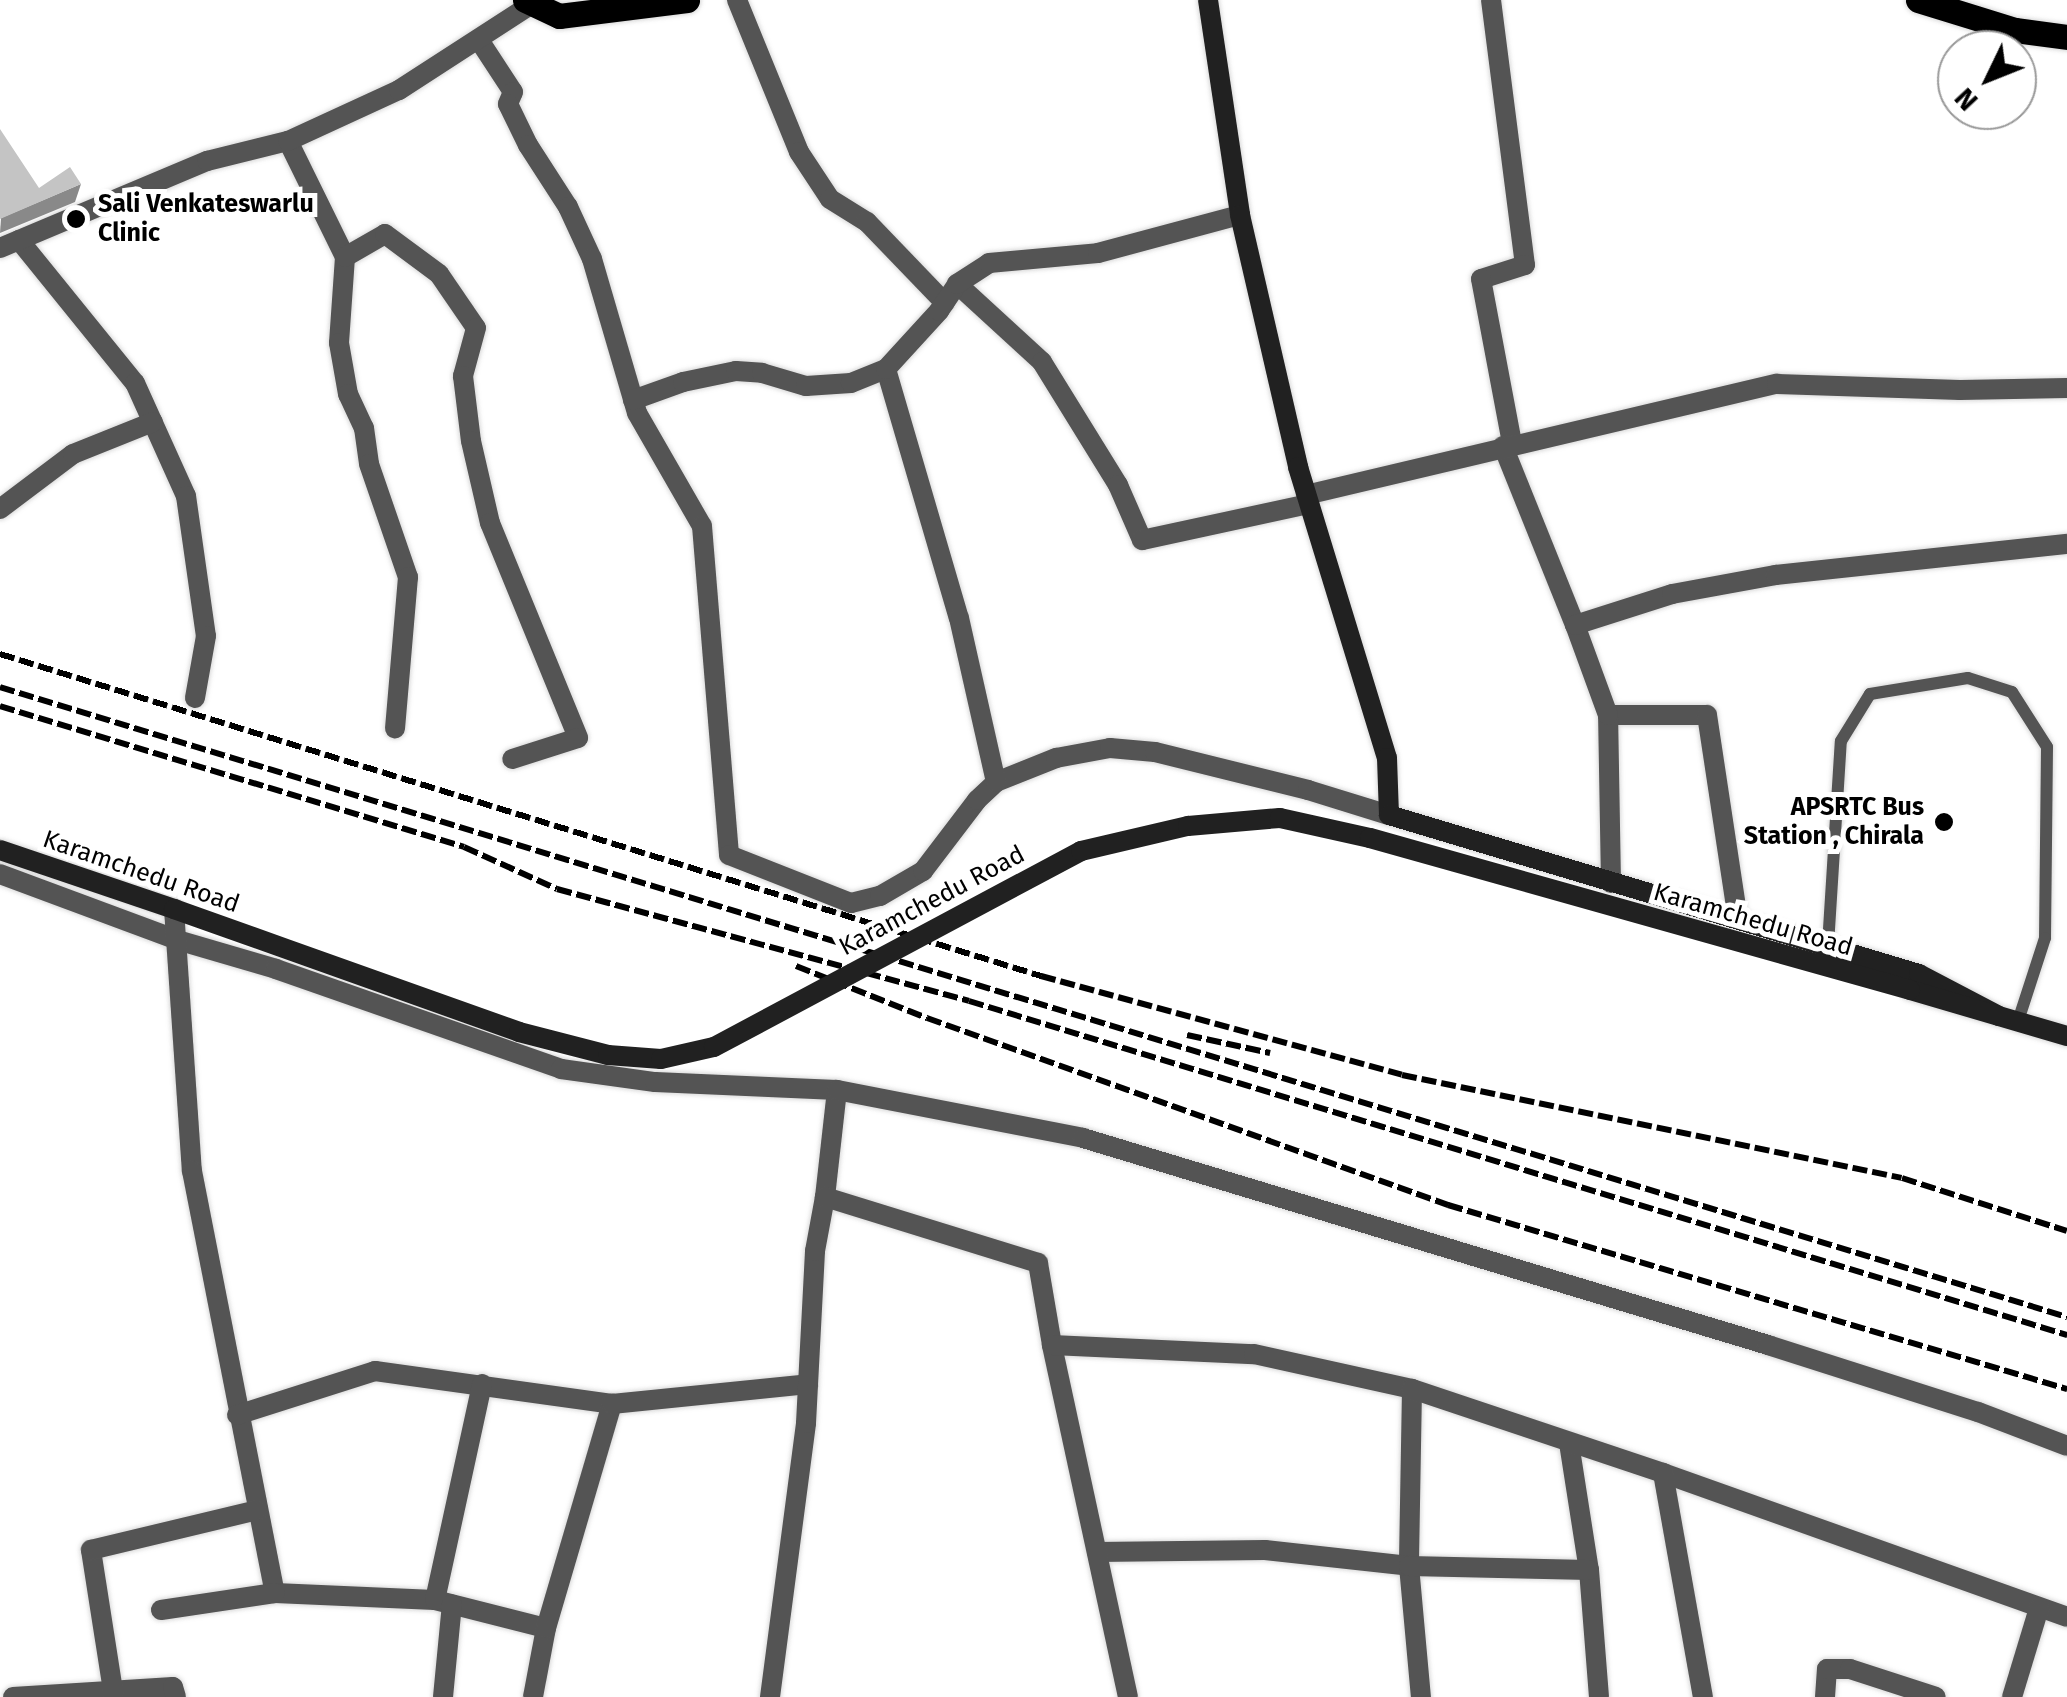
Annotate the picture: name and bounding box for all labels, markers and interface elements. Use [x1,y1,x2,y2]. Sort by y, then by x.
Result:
north arrow [1937,30,2037,130]
text: N [1948,81,1985,117]
place label: Sali Venkateswarlu Clinic [98,190,314,249]
marker: Sali Venkateswarlu Clinic [63,206,89,232]
place label: APSRTC Bus Station , Chirala [1744,793,1924,852]
marker: APSRTC Bus Station , Chirala [1933,811,1955,833]
street label: Karamchedu Road [39,824,243,920]
street label: Karamchedu Road [834,839,1030,963]
street label: Karamchedu Road [1650,877,1856,963]

